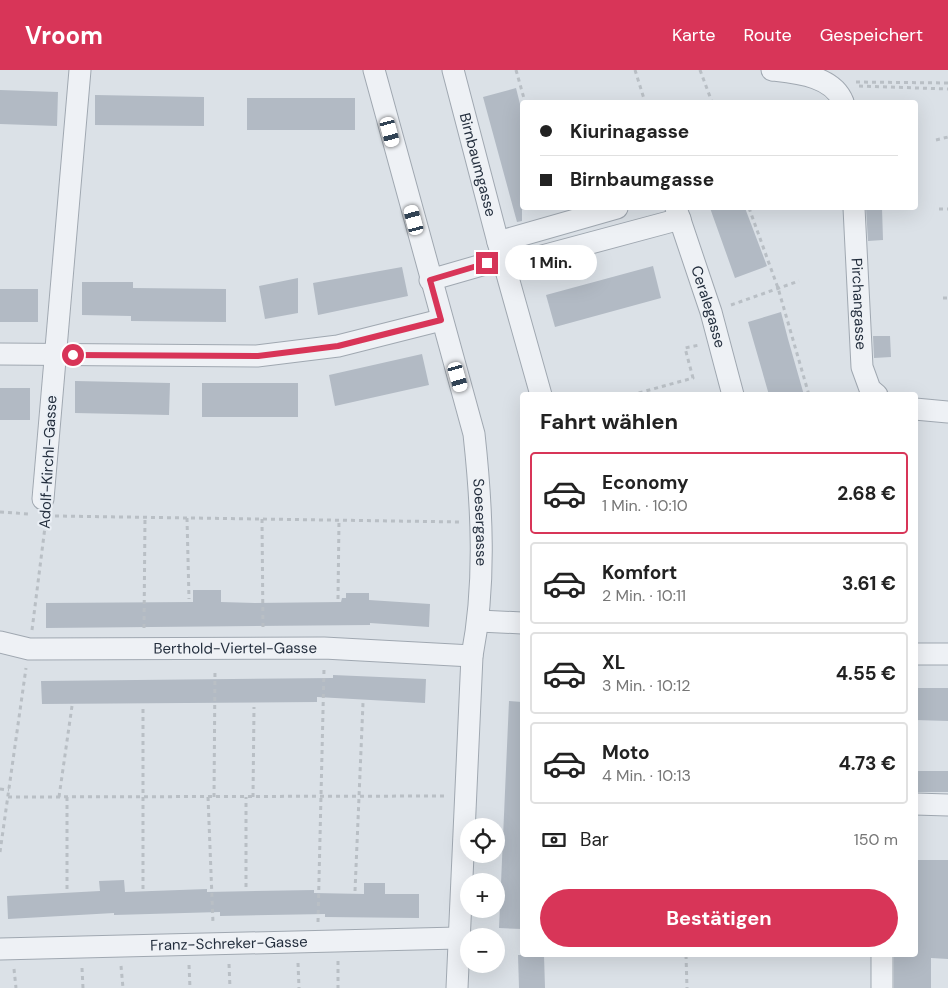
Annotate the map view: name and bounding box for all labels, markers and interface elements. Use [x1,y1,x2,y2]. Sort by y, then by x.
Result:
text: Vroom [25,20,103,51]
text: Karte [672,23,716,47]
text: Route [744,23,792,47]
text: Gespeichert [820,23,923,47]
street label: Birnbaumgasse [455,111,501,219]
car [378,116,401,148]
text: Kiurinagasse [570,119,689,144]
text: Birnbaumgasse [570,167,714,192]
car [402,204,425,236]
callout: 1 Min. [504,246,597,280]
route end [476,252,498,274]
text: 1 Min. [530,252,572,273]
street label: Pirchangasse [847,258,871,350]
street label: Ceralegasse [686,263,730,350]
route start [62,344,84,366]
car [446,361,469,393]
street label: Adolf-Kirchl-Gasse [35,395,61,529]
text: Fahrt wählen [540,407,678,436]
text: Economy [602,470,689,495]
icon: car [542,471,587,516]
street label: Soesergasse [468,478,491,566]
text: 2.68 € [837,481,896,506]
text: 1 Min. · 10:10 [602,495,688,516]
text: Komfort [602,560,677,585]
icon: car [542,561,587,606]
text: 3.61 € [842,571,896,596]
text: 2 Min. · 10:11 [602,585,686,606]
street label: Berthold-Viertel-Gasse [153,638,317,659]
text: XL [602,650,625,675]
icon: car [542,651,587,696]
text: 4.55 € [836,661,896,686]
text: 3 Min. · 10:12 [602,675,690,696]
text: Moto [602,740,650,765]
icon: car [542,741,587,786]
text: 4.73 € [839,751,896,776]
text: 4 Min. · 10:13 [602,765,691,786]
map controls [460,818,505,973]
button: locate [460,818,505,863]
icon: cash [540,826,568,854]
text: Bar [580,827,609,852]
text: 150 m [854,829,898,850]
button: + [460,873,505,918]
button: Bestätigen [540,889,898,947]
button: − [460,928,505,973]
street label: Franz-Schreker-Gasse [150,932,308,955]

